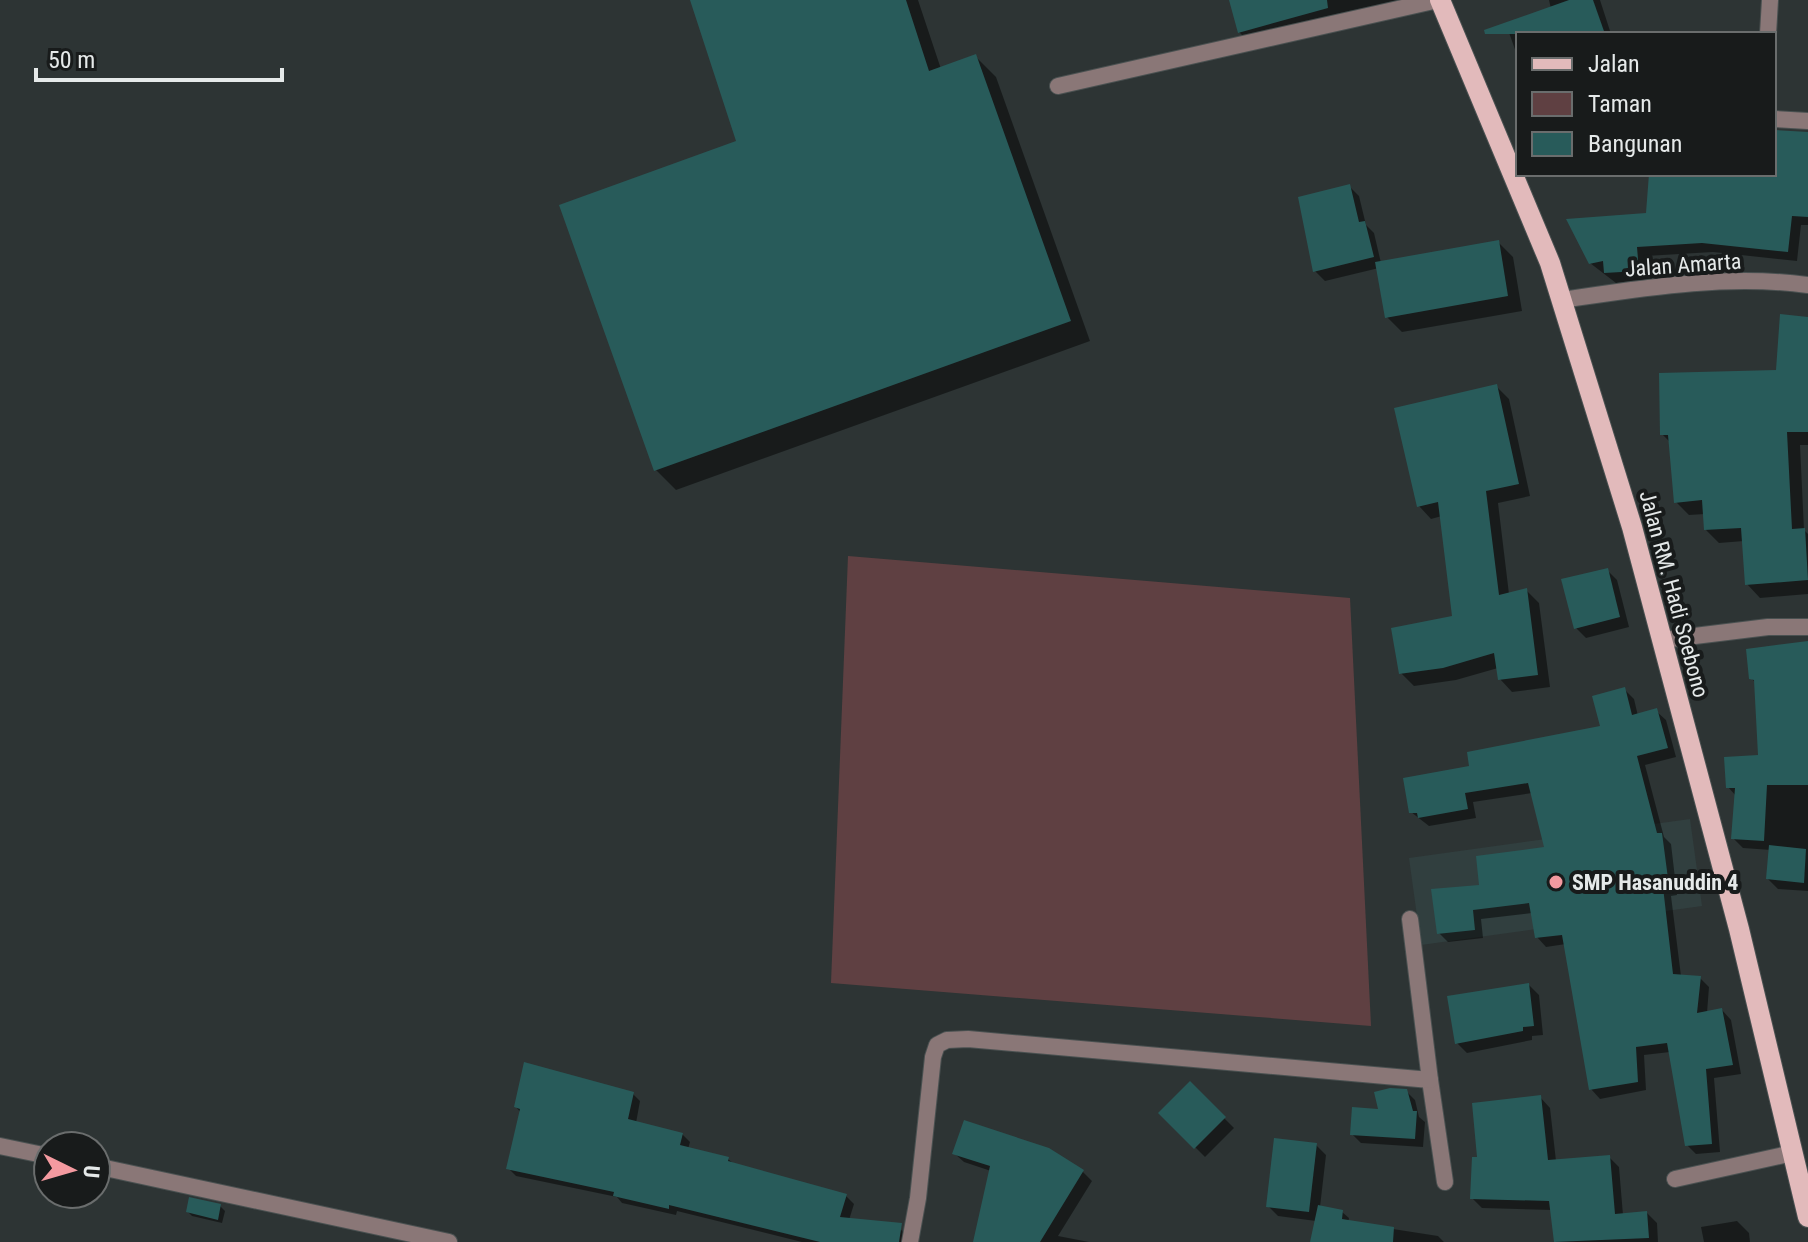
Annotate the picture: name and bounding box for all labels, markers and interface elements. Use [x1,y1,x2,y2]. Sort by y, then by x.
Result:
scale bar [36,32,282,82]
legend [1516,32,1776,176]
text: 50 m [48,46,95,74]
text: Jalan [1588,50,1640,78]
text: Taman [1588,90,1652,118]
text: Bangunan [1588,130,1682,158]
street label: Jalan Amarta [1624,248,1742,282]
street label: Jalan RM. Hadi Soebono [1634,488,1714,700]
place label: SMP Hasanuddin 4 [1572,870,1738,895]
marker: SMP Hasanuddin 4 [1547,873,1565,891]
north arrow [32,1130,112,1210]
text: U [78,1164,104,1179]

